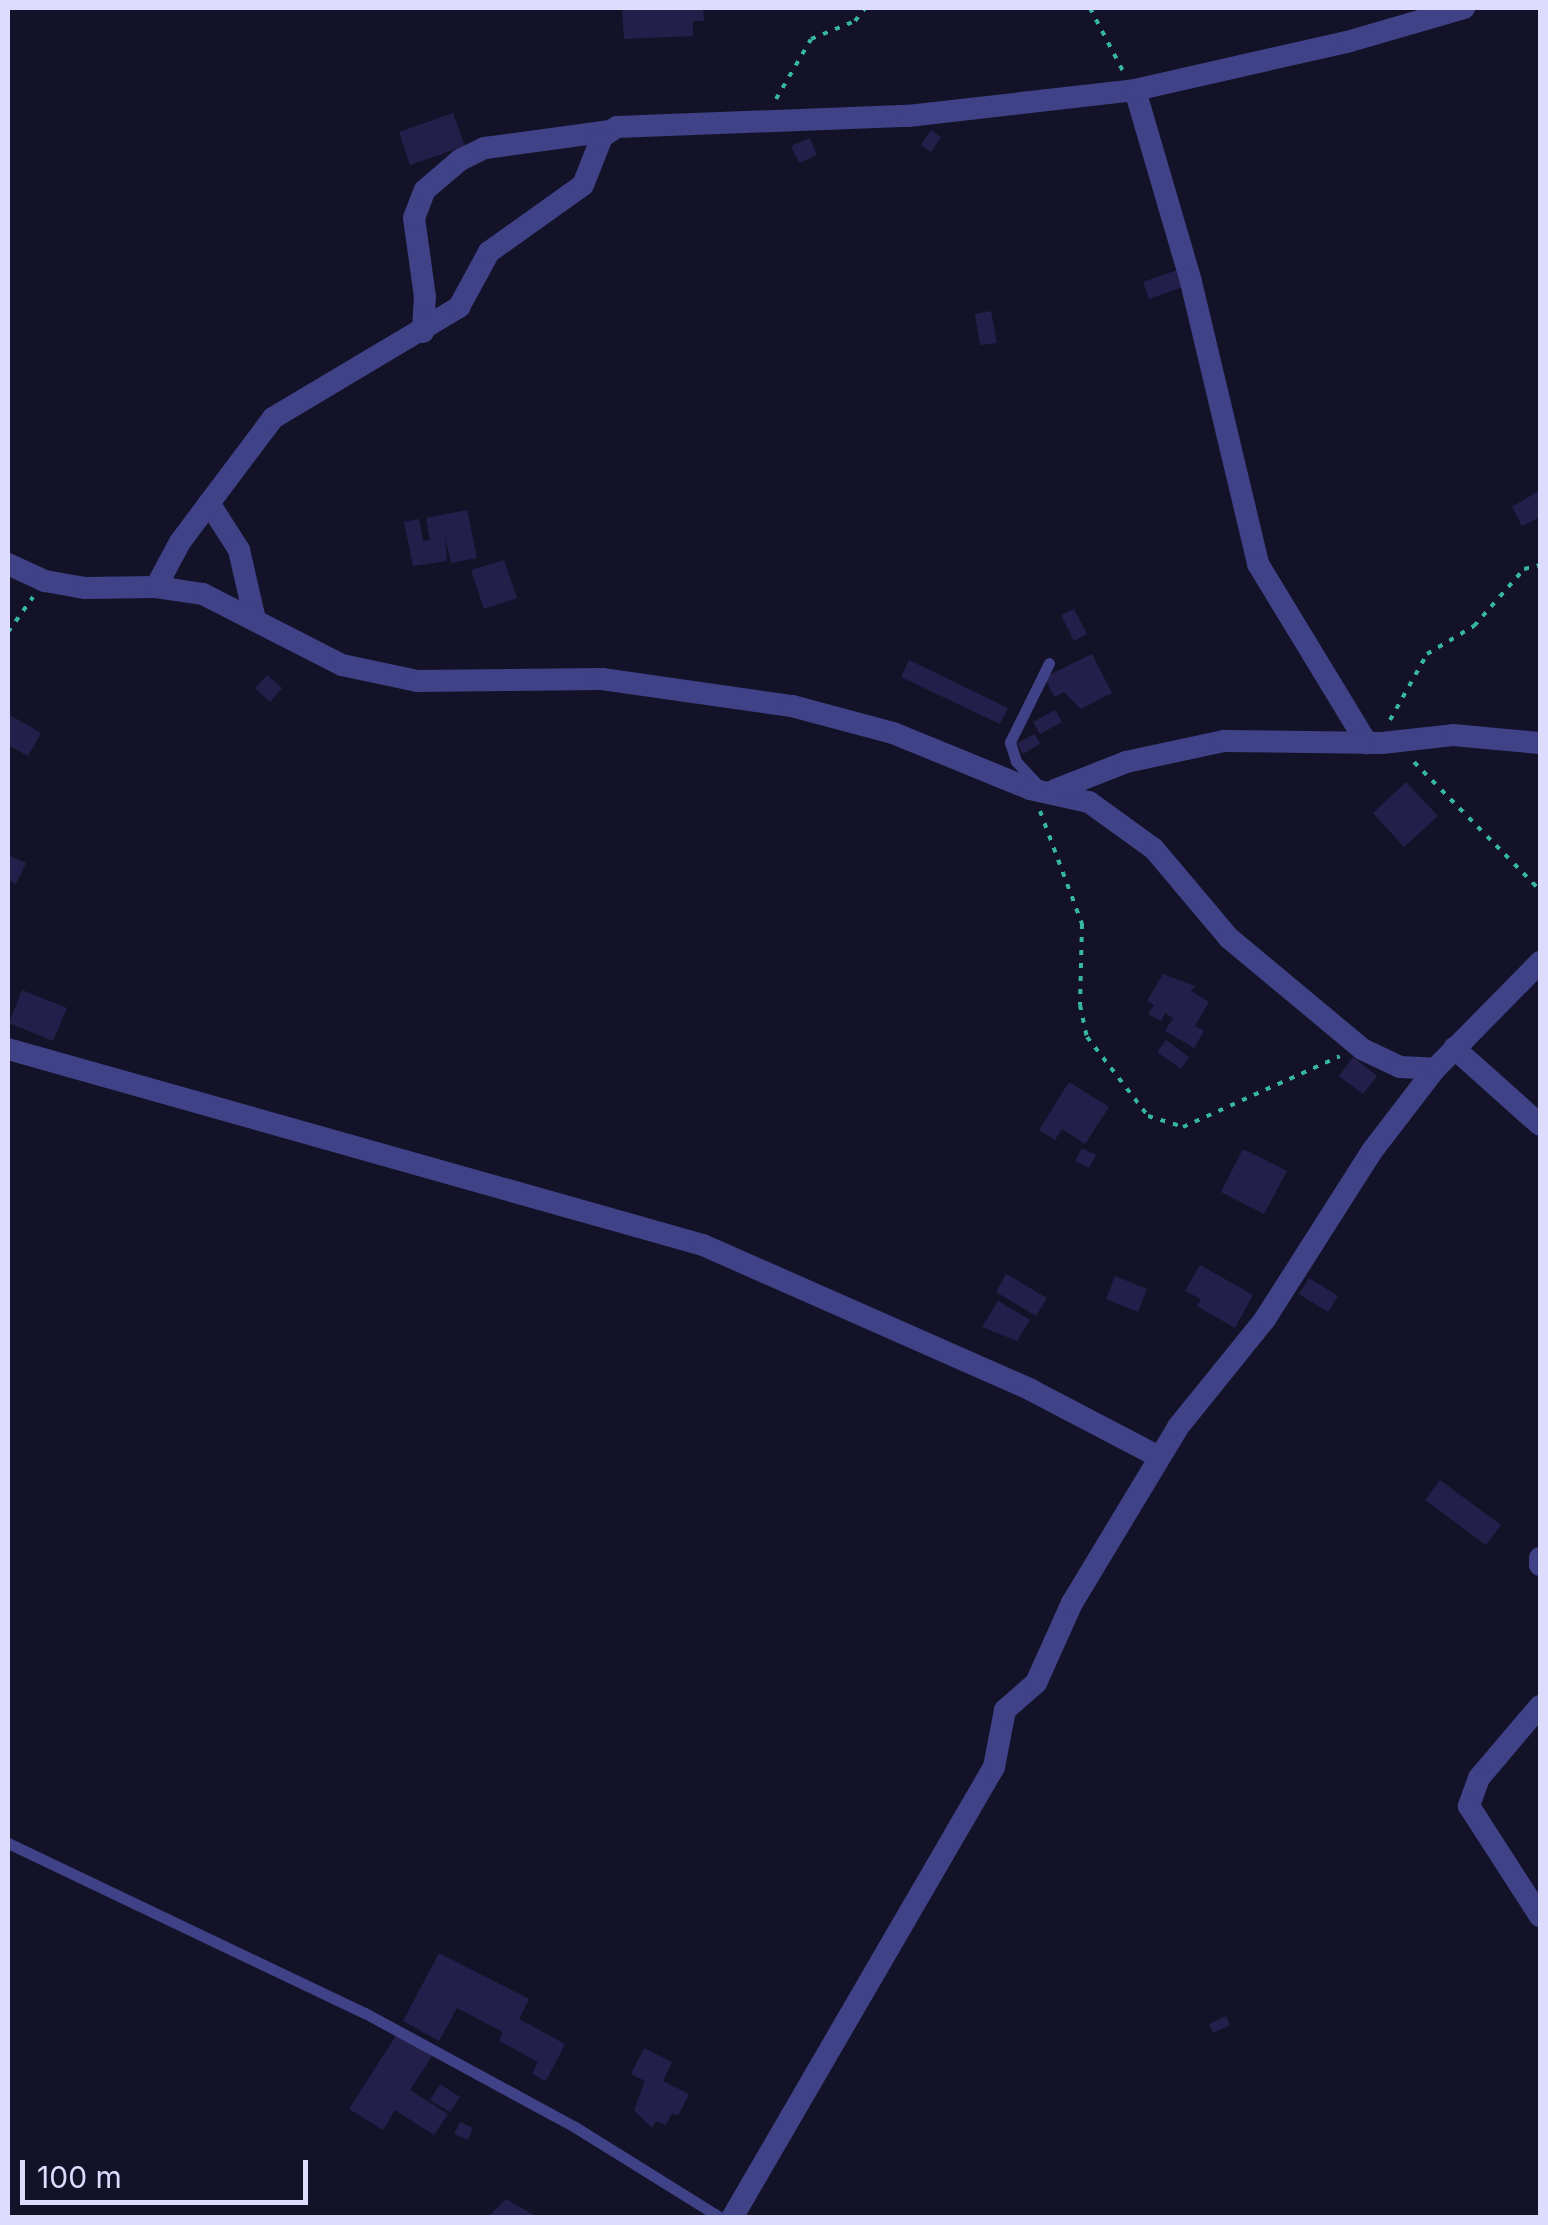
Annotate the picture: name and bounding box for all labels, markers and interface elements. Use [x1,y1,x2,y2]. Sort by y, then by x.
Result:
scale bar [25,2140,312,2202]
text: 100 m [37,2159,122,2195]

